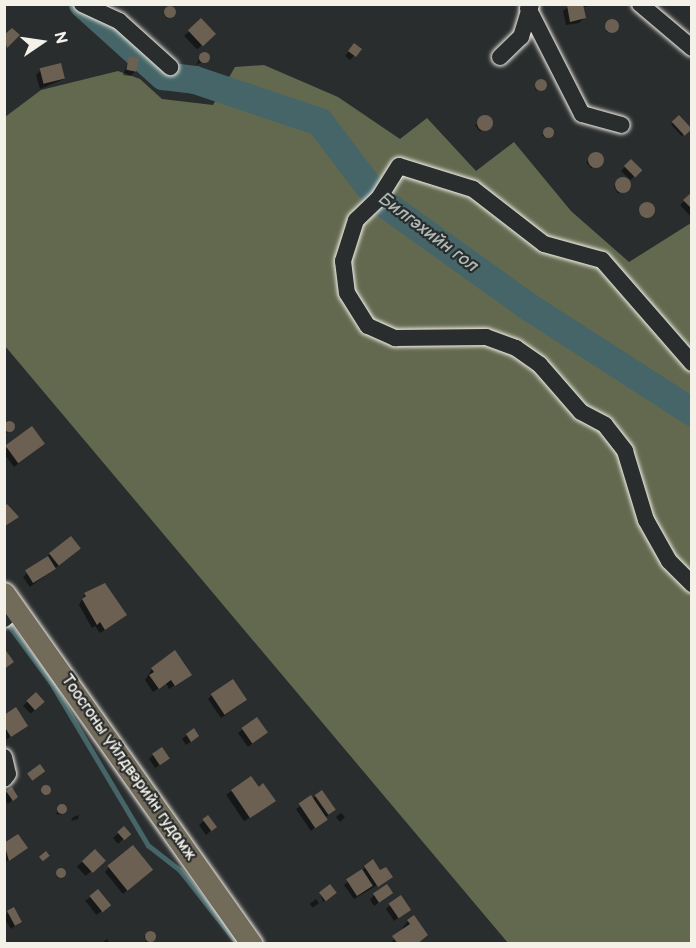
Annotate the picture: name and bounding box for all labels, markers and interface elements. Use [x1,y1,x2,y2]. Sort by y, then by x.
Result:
north arrow [12,12,72,72]
text: N [49,30,71,46]
water label: Билгэхийн гол [374,188,482,278]
street label: Тоосгоны үйлдвэрийн гудамж [56,672,200,864]

